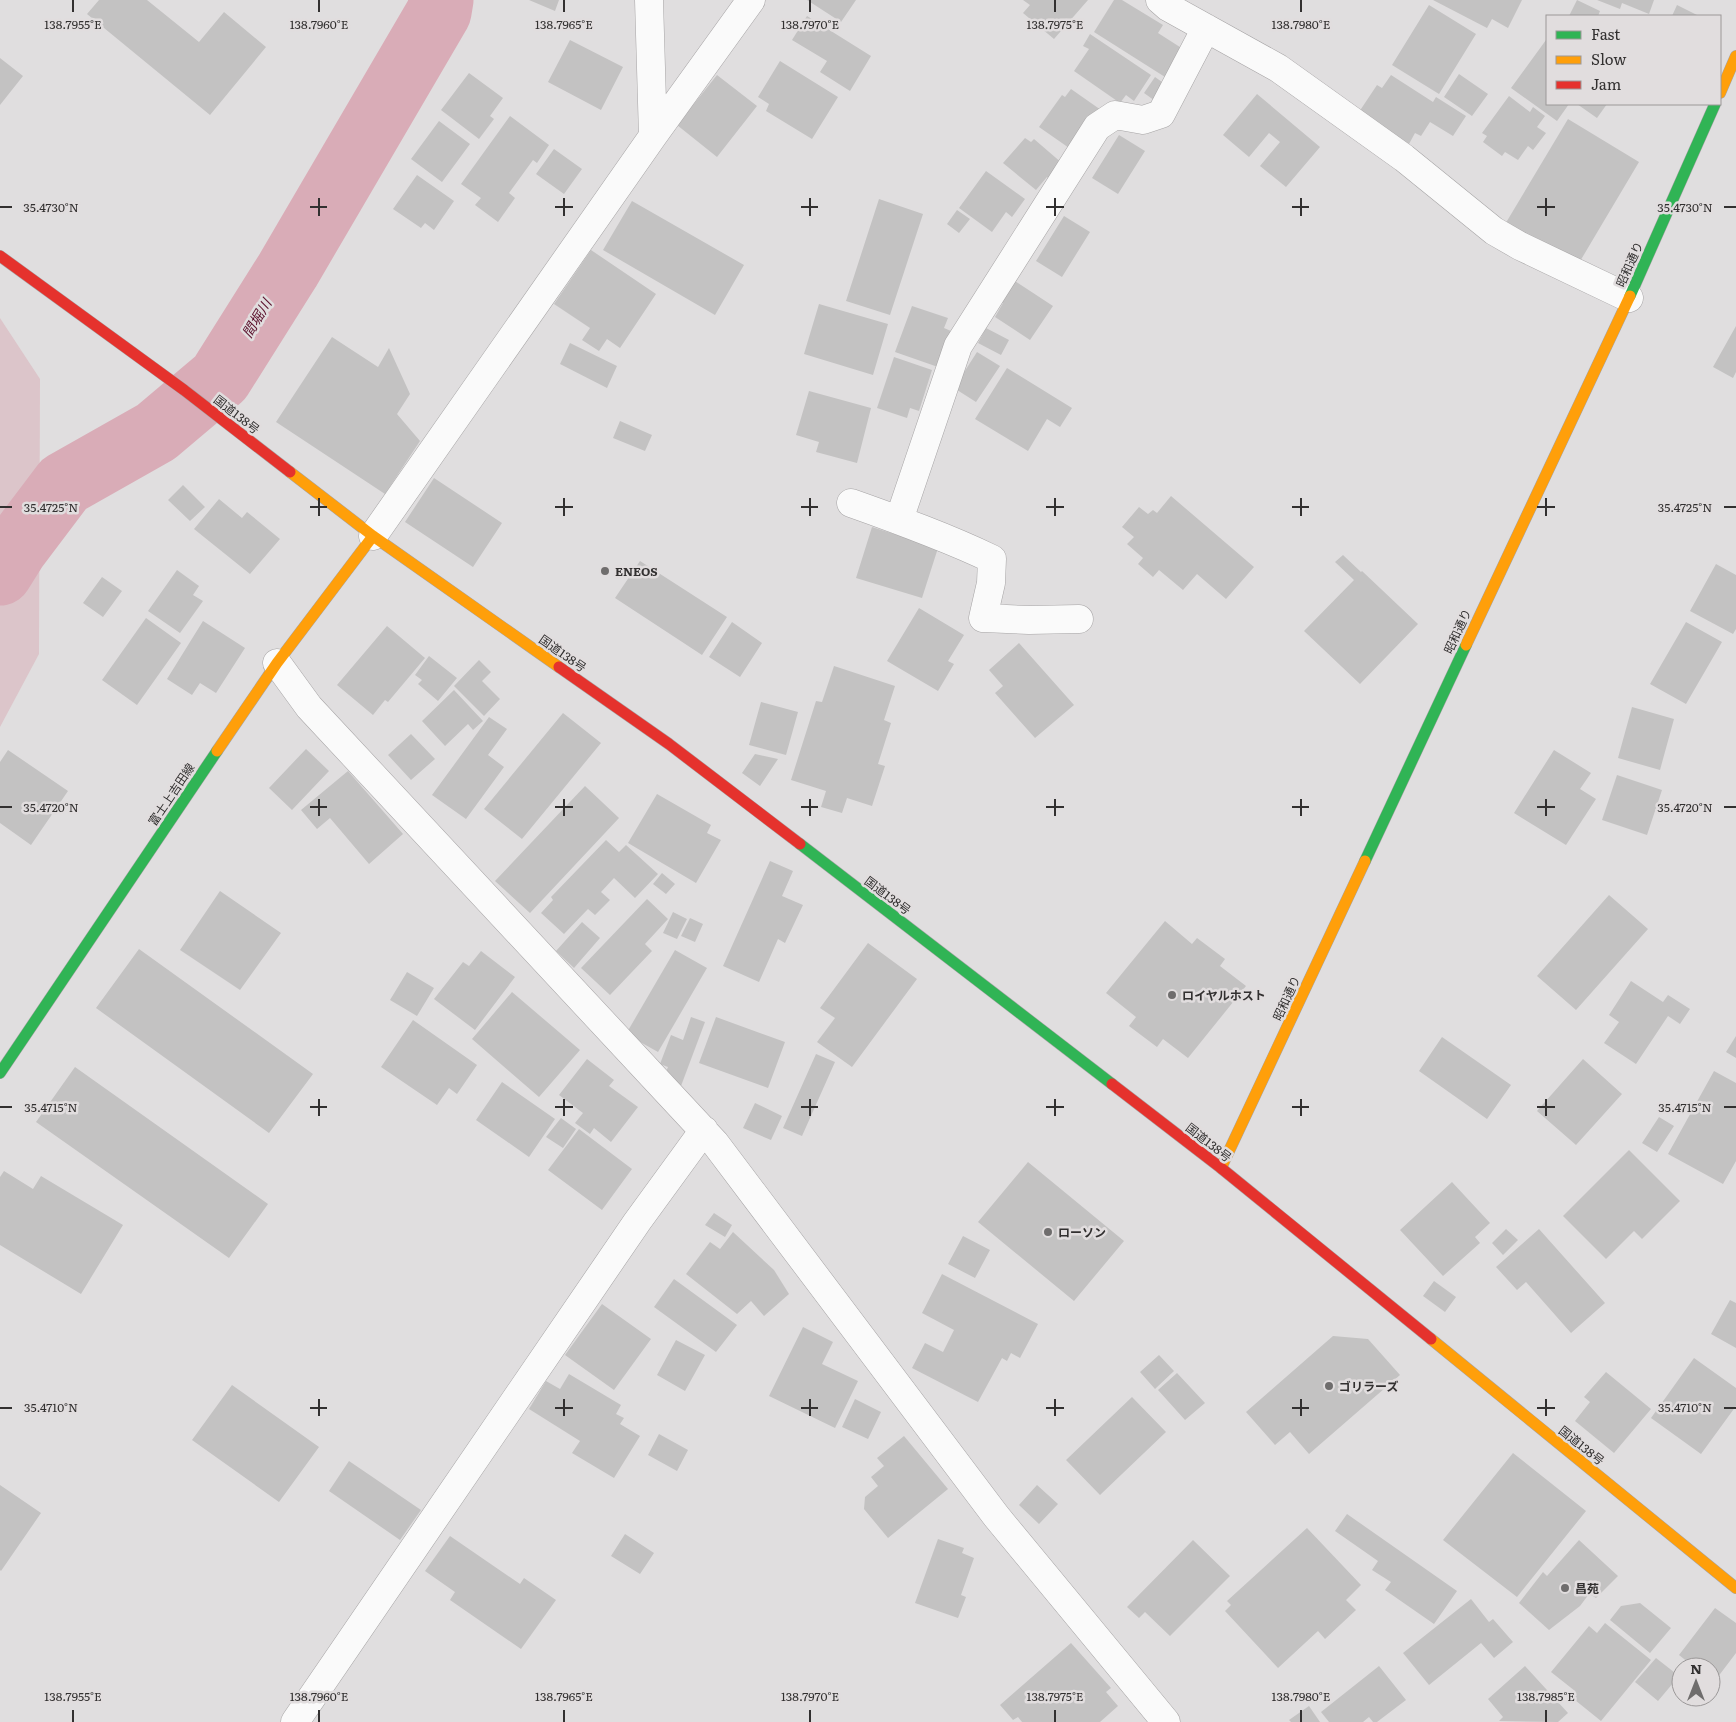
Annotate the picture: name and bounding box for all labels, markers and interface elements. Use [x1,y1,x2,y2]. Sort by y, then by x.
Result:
text: 138.7955°E [44,15,102,33]
text: 138.7960°E [290,15,349,33]
text: 138.7965°E [535,15,593,33]
text: 138.7970°E [781,15,839,33]
text: 138.7975°E [1027,15,1084,33]
text: 138.7980°E [1272,15,1331,33]
legend [1546,15,1721,105]
text: Fast [1591,22,1620,45]
text: Slow [1591,47,1626,70]
text: Jam [1591,72,1622,95]
text: 35.4730°N [23,198,79,216]
text: 35.4730°N [1657,198,1713,216]
street label: 昭和通り [1611,238,1647,290]
water label: 間堀川 [237,293,276,341]
street label: 国道138号 [210,390,264,438]
text: 35.4725°N [24,498,78,516]
text: 35.4725°N [1658,498,1712,516]
place label: ENEOS [615,562,658,580]
marker: ENEOS [599,565,611,577]
street label: 昭和通り [1439,605,1475,657]
street label: 国道138号 [536,630,590,676]
street label: 富士上吉田線 [143,759,199,829]
text: 35.4720°N [23,798,79,816]
text: 35.4720°N [1657,798,1713,816]
street label: 国道138号 [861,872,915,918]
street label: 昭和通り [1268,972,1304,1024]
place label: ロイヤルホスト [1182,986,1266,1004]
marker: ロイヤルホスト [1166,989,1178,1001]
text: 35.4715°N [24,1098,78,1116]
text: 35.4715°N [1658,1098,1712,1116]
street label: 国道138号 [1182,1118,1236,1166]
place label: ローソン [1058,1223,1106,1241]
marker: ローソン [1042,1226,1054,1238]
place label: ゴリラーズ [1339,1377,1398,1395]
marker: ゴリラーズ [1323,1380,1335,1392]
text: 35.4710°N [24,1398,78,1416]
text: 35.4710°N [1658,1398,1712,1416]
street label: 国道138号 [1555,1421,1609,1469]
place label: 昌苑 [1575,1579,1599,1597]
marker: 昌苑 [1559,1582,1571,1594]
north arrow [1671,1657,1721,1707]
text: N [1690,1658,1702,1678]
text: 138.7955°E [44,1687,102,1705]
text: 138.7960°E [290,1687,349,1705]
text: 138.7965°E [535,1687,593,1705]
text: 138.7970°E [781,1687,839,1705]
text: 138.7975°E [1027,1687,1084,1705]
text: 138.7980°E [1272,1687,1331,1705]
text: 138.7985°E [1517,1687,1575,1705]

